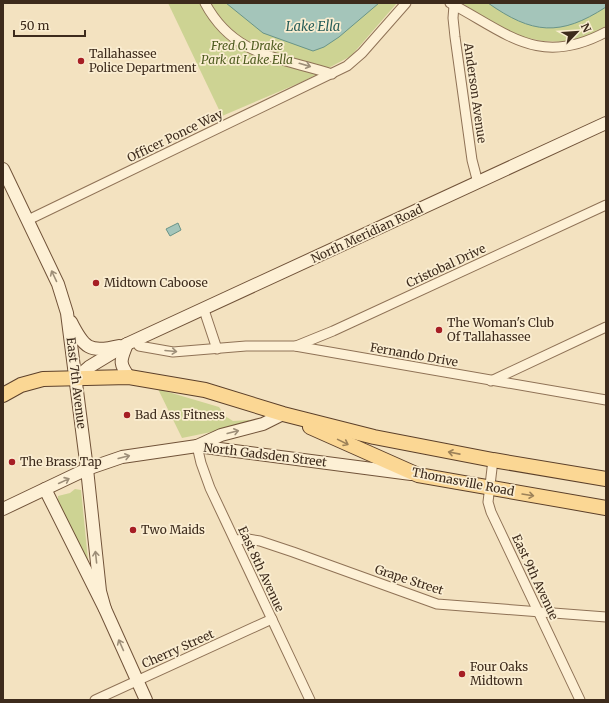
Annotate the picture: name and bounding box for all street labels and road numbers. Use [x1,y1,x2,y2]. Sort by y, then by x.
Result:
street label: Anderson Avenue [461,41,490,144]
street label: Officer Ponce Way [125,106,225,165]
street label: North Meridian Road [308,201,425,266]
street label: Cristobal Drive [404,241,488,291]
street label: East 7th Avenue [63,336,90,430]
street label: Fernando Drive [369,339,459,370]
street label: North Gadsden Street [203,440,328,470]
street label: Thomasville Road [411,464,516,499]
street label: East 8th Avenue [235,524,288,614]
street label: East 9th Avenue [509,532,562,622]
street label: Grape Street [373,561,446,598]
street label: Cherry Street [139,626,216,671]

